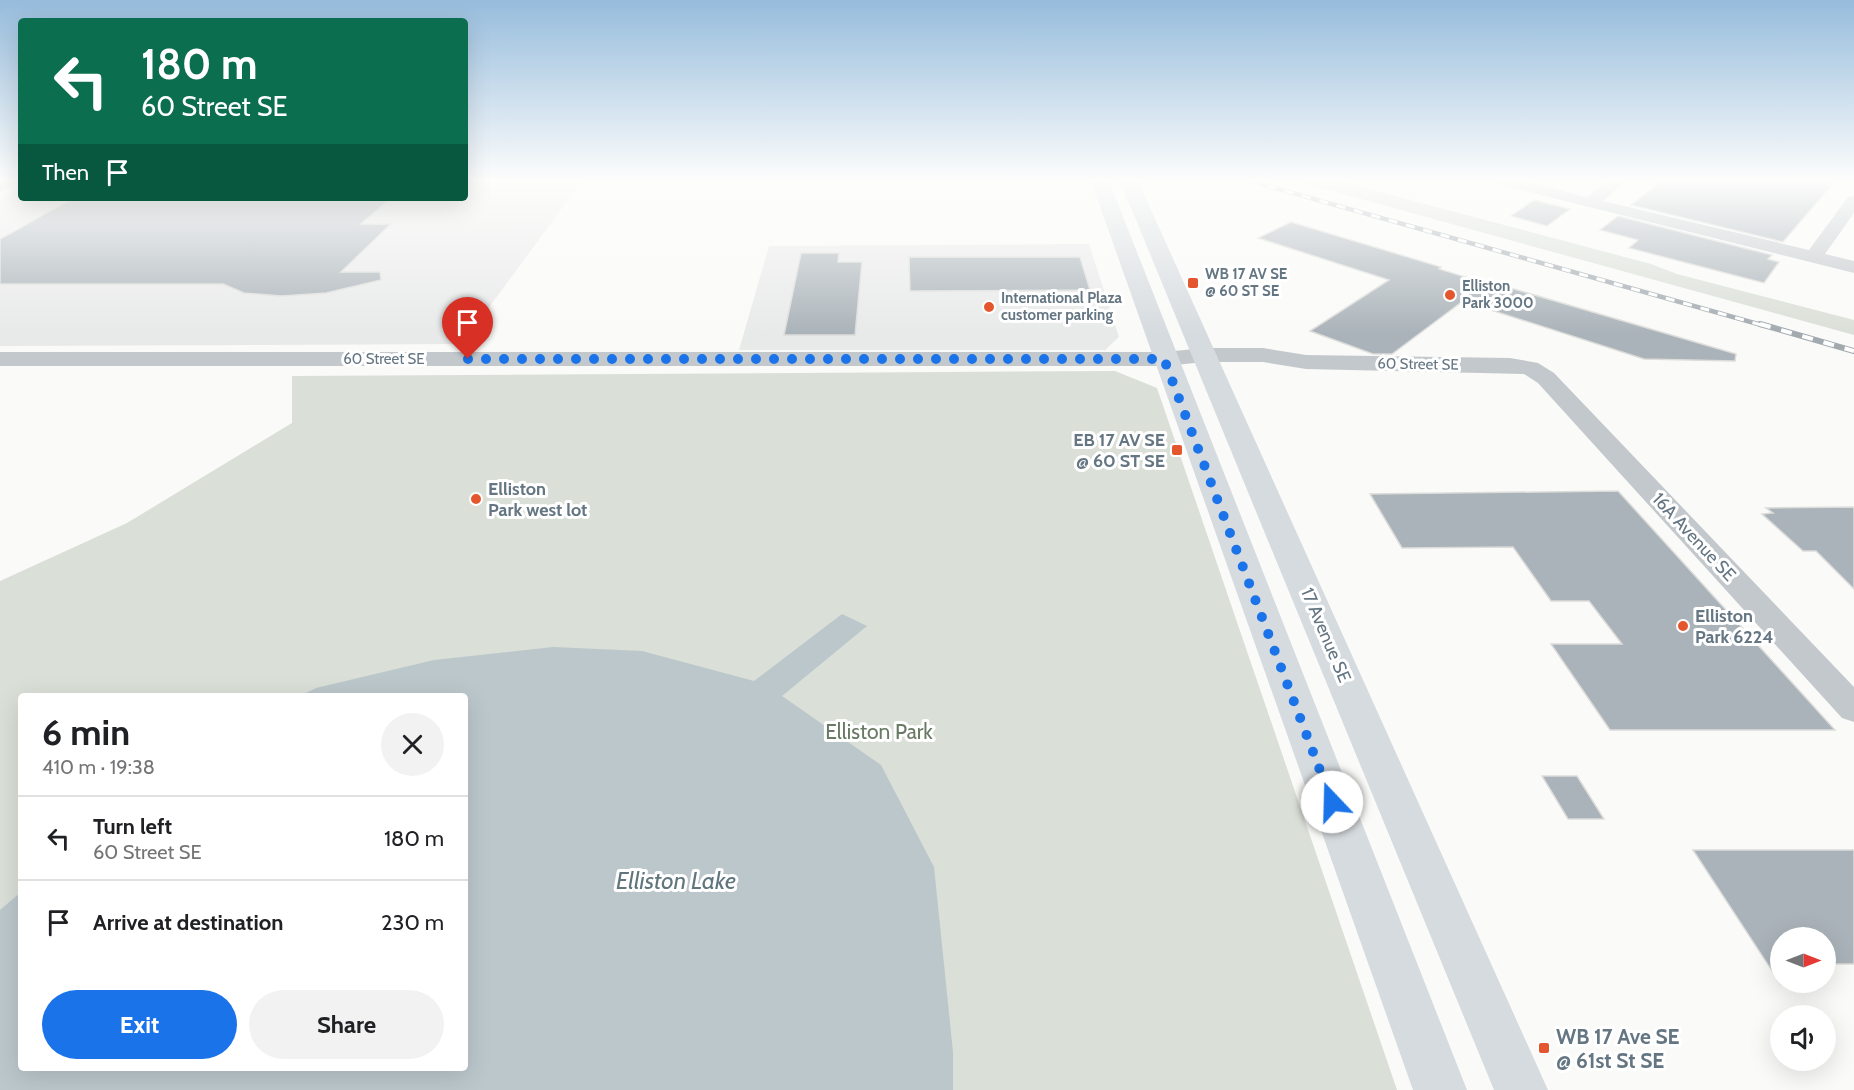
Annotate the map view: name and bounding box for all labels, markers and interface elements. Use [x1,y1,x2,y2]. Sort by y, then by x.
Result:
text: 180 m [141,38,257,90]
icon: left [42,42,120,120]
text: 60 Street SE [141,90,287,123]
icon: arrive [101,156,134,189]
text: Then [42,159,89,186]
place label: WB 17 AV SE @ 60 ST SE [1205,265,1288,300]
marker: WB 17 AV SE @ 60 ST SE [1186,276,1200,290]
place label: Elliston Park 3000 [1462,277,1534,312]
marker: Elliston Park 3000 [1443,288,1457,302]
place label: International Plaza customer parking [1001,289,1122,324]
pin [442,297,493,359]
marker: International Plaza customer parking [982,300,996,314]
icon: arrive [451,306,484,339]
street label: 60 Street SE [343,350,425,368]
street label: 60 Street SE [1377,354,1459,374]
place label: EB 17 AV SE @ 60 ST SE [1073,429,1165,472]
marker: EB 17 AV SE @ 60 ST SE [1170,443,1184,457]
place label: Elliston Park west lot [488,478,587,521]
street label: 16A Avenue SE [1647,488,1741,586]
marker: Elliston Park west lot [469,492,483,506]
street label: 17 Avenue SE [1296,584,1356,686]
place label: Elliston Park 6224 [1695,605,1774,648]
marker: Elliston Park 6224 [1676,619,1690,633]
text: 6 min [42,710,130,754]
button: close [381,713,444,776]
park label: Elliston Park [825,719,933,744]
text: 410 m · 19:38 [42,755,155,779]
position arrow [1300,770,1364,834]
text: Turn left [93,813,172,840]
icon: left [42,822,75,855]
text: 180 m [384,825,444,852]
text: 60 Street SE [93,840,201,864]
water label: Elliston Lake [616,866,736,895]
icon: arrive [42,906,75,939]
text: Arrive at destination [93,909,283,936]
text: 230 m [381,909,444,936]
north arrow [1770,927,1836,993]
map controls [1770,927,1836,1071]
button: Exit [42,990,237,1059]
button: Share [249,990,444,1059]
button: sound [1770,1005,1836,1071]
place label: WB 17 Ave SE @ 61st St SE [1556,1024,1680,1073]
marker: WB 17 Ave SE @ 61st St SE [1537,1041,1551,1055]

